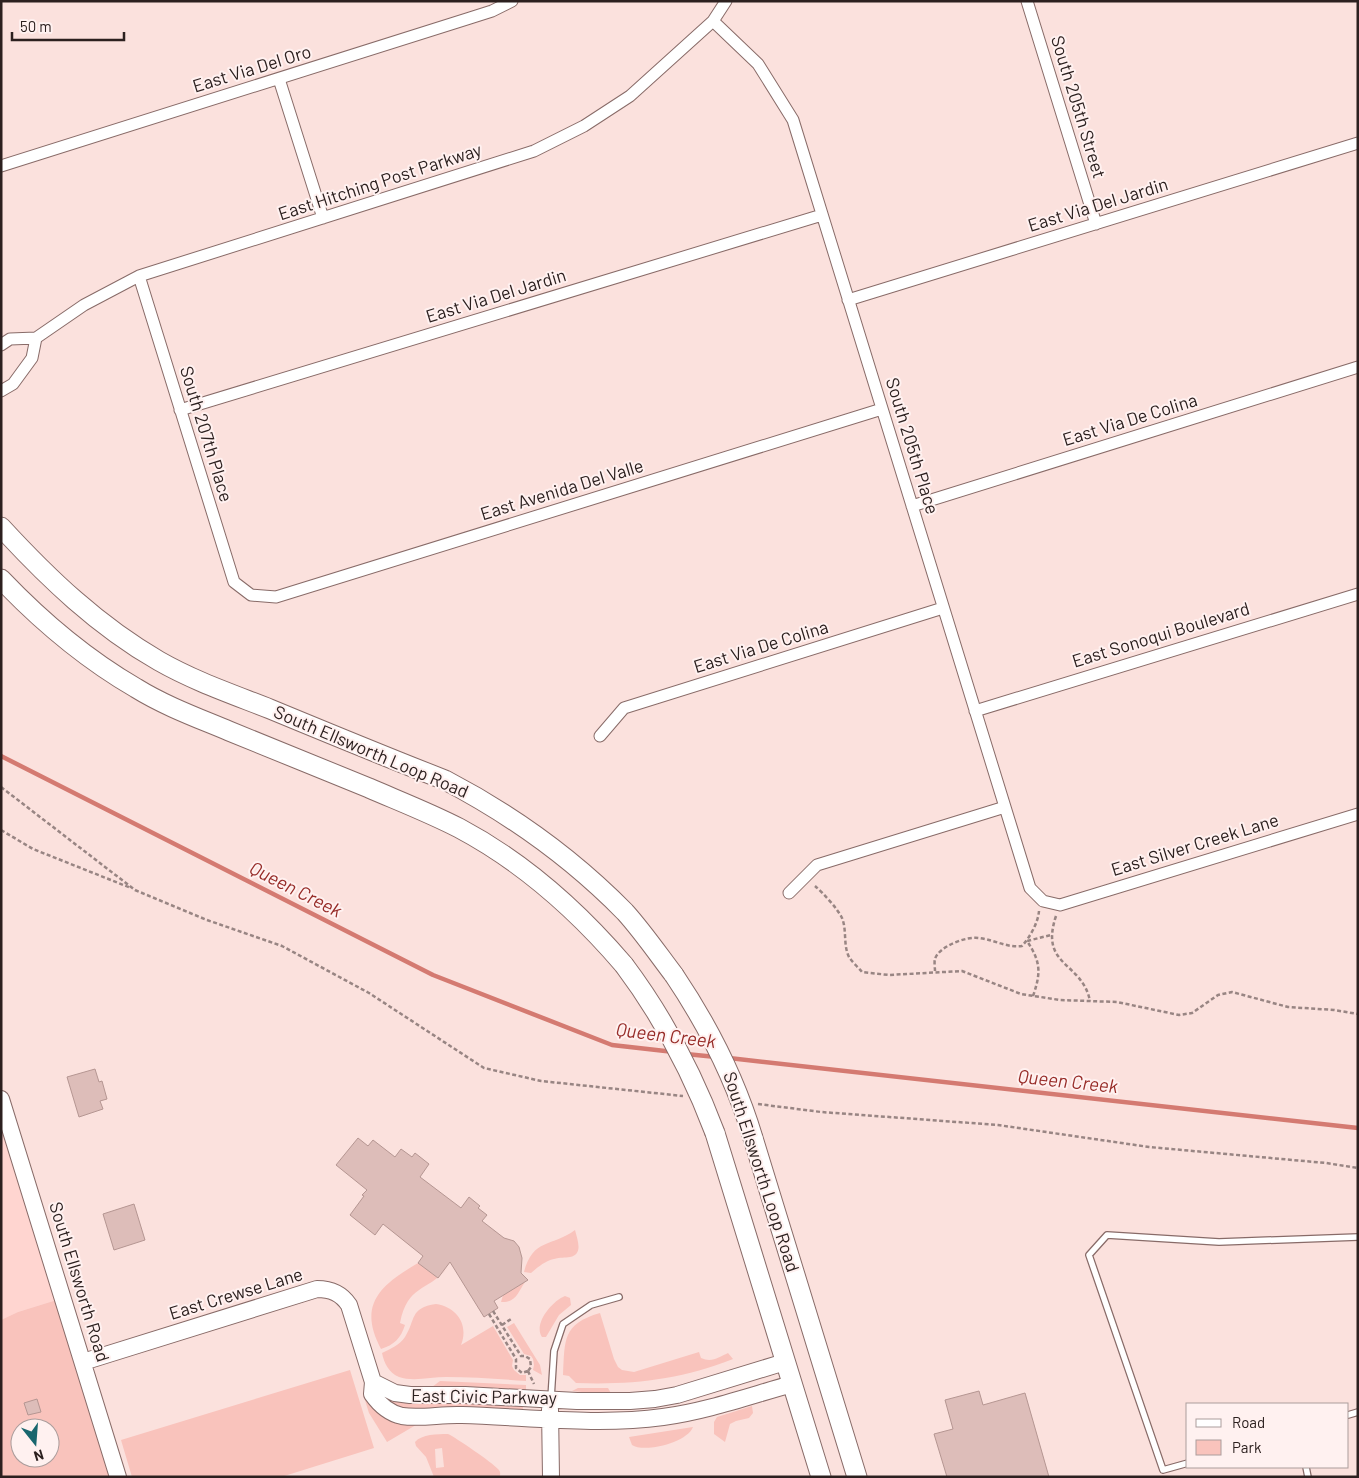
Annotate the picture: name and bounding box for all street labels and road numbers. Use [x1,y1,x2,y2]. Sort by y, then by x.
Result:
street label: South 205th Street [1047,33,1111,181]
street label: East Via Del Oro [190,40,314,97]
street label: East Hitching Post Parkway [275,138,484,224]
street label: East Via Del Jardin [1025,172,1170,236]
street label: East Via Del Jardin [423,263,568,327]
street label: South 207th Place [176,363,238,504]
street label: South 205th Place [882,375,944,517]
street label: East Via De Colina [1060,388,1200,450]
street label: East Avenida Del Valle [478,454,646,524]
street label: East Sonoqui Boulevard [1069,597,1252,672]
street label: East Via De Colina [691,615,831,677]
street label: South Ellsworth Loop Road [271,700,472,802]
street label: East Silver Creek Lane [1108,808,1281,880]
street label: South Ellsworth Loop Road [719,1069,805,1275]
street label: South Ellsworth Road [45,1199,115,1364]
street label: East Crewse Lane [166,1262,305,1324]
street label: East Civic Parkway [411,1384,557,1408]

